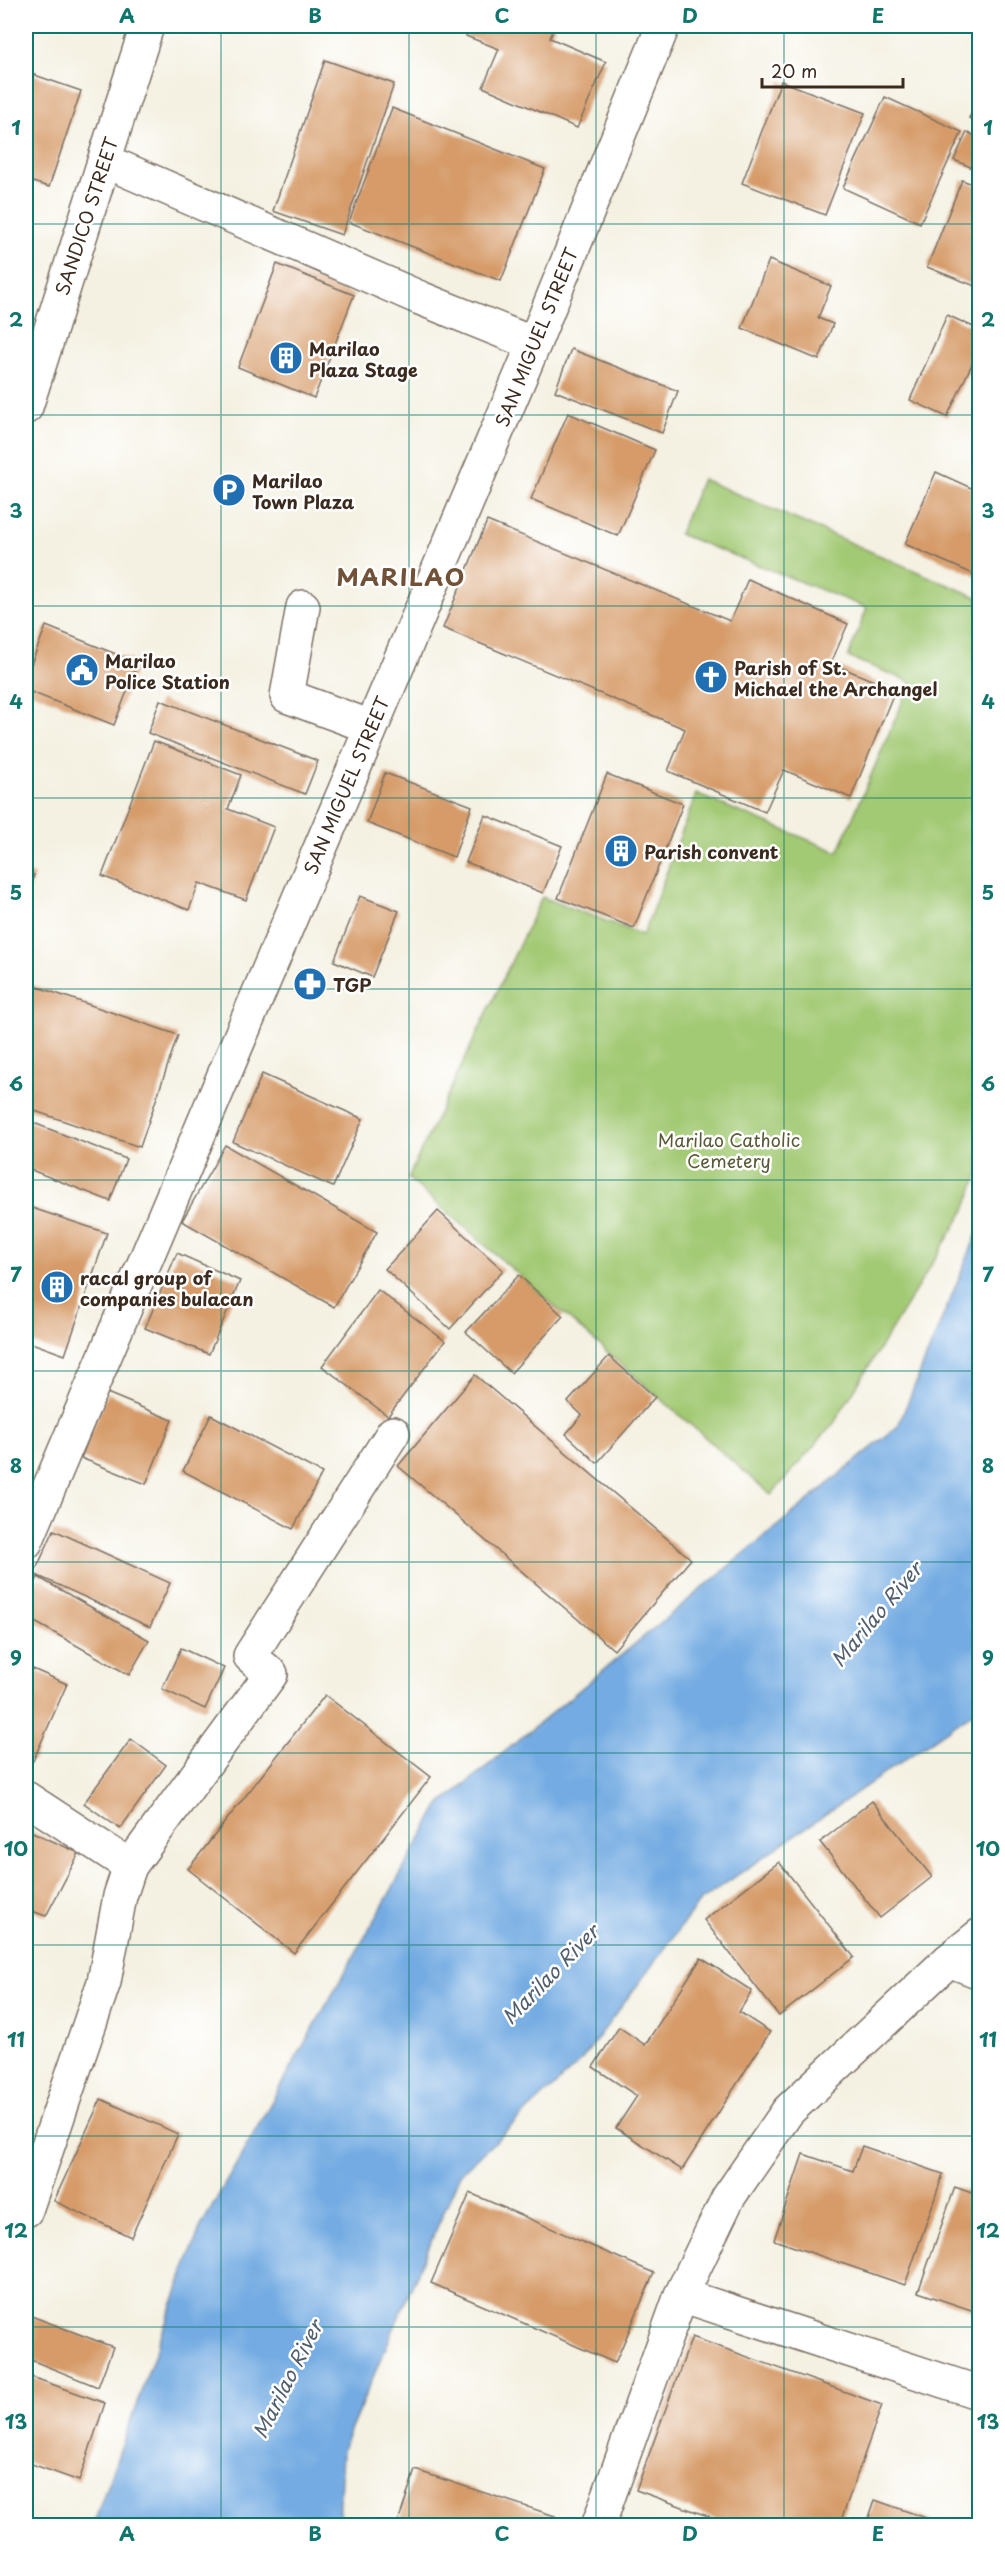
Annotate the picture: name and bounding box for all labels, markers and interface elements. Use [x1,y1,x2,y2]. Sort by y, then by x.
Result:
text: A [119,0,135,30]
text: B [308,0,322,30]
text: C [494,0,510,30]
text: D [682,0,698,30]
text: E [872,0,884,30]
scale bar [762,51,903,89]
text: 20 m [771,57,817,84]
text: 1 [11,112,21,142]
text: 1 [983,112,993,142]
street label: SANDICO STREET [48,133,125,299]
street label: SAN MIGUEL STREET [488,243,585,431]
text: 2 [9,304,23,334]
text: 2 [981,304,995,334]
place label: Marilao Plaza Stage [309,335,418,383]
building icon: Marilao Plaza Stage [268,340,304,376]
place label: Marilao Town Plaza [252,467,355,515]
parking icon: Marilao Town Plaza [211,472,247,508]
text: 3 [9,495,23,525]
text: 3 [981,495,995,525]
district label: MARILAO [336,558,466,594]
place label: Marilao Police Station [105,647,230,695]
public building icon: Marilao Police Station [64,652,100,688]
place label: Parish of St. Michael the Archangel [734,654,937,702]
church icon: Parish of St. Michael the Archangel [693,659,729,695]
text: 4 [9,686,23,716]
text: 4 [981,686,995,716]
street label: SAN MIGUEL STREET [296,691,396,878]
building icon: Parish convent [603,833,639,869]
place label: Parish convent [644,838,779,865]
text: 5 [10,877,22,907]
text: 5 [982,877,994,907]
pharmacy icon: TGP [292,966,328,1002]
place label: TGP [333,971,371,998]
text: 6 [9,1068,23,1098]
text: 6 [981,1068,995,1098]
park label: Marilao Catholic Cemetery [658,1126,800,1174]
text: 7 [10,1259,22,1289]
text: 7 [982,1259,994,1289]
place label: racal group of companies bulacan [80,1264,253,1312]
building icon: racal group of companies bulacan [39,1269,75,1305]
text: 8 [10,1450,22,1480]
text: 8 [982,1450,994,1480]
water label: Marilao River [823,1553,931,1673]
text: 9 [10,1642,22,1672]
text: 9 [982,1642,994,1672]
text: 10 [4,1833,28,1863]
text: 10 [976,1833,1000,1863]
water label: Marilao River [495,1915,607,2031]
text: 11 [7,2024,25,2054]
text: 11 [979,2024,997,2054]
text: 12 [4,2215,28,2245]
text: 12 [976,2215,1000,2245]
water label: Marilao River [244,2312,331,2443]
text: 13 [5,2406,27,2436]
text: 13 [977,2406,999,2436]
text: A [119,2518,135,2548]
text: B [308,2518,322,2548]
text: C [494,2518,510,2548]
text: D [682,2518,698,2548]
text: E [872,2518,884,2548]

